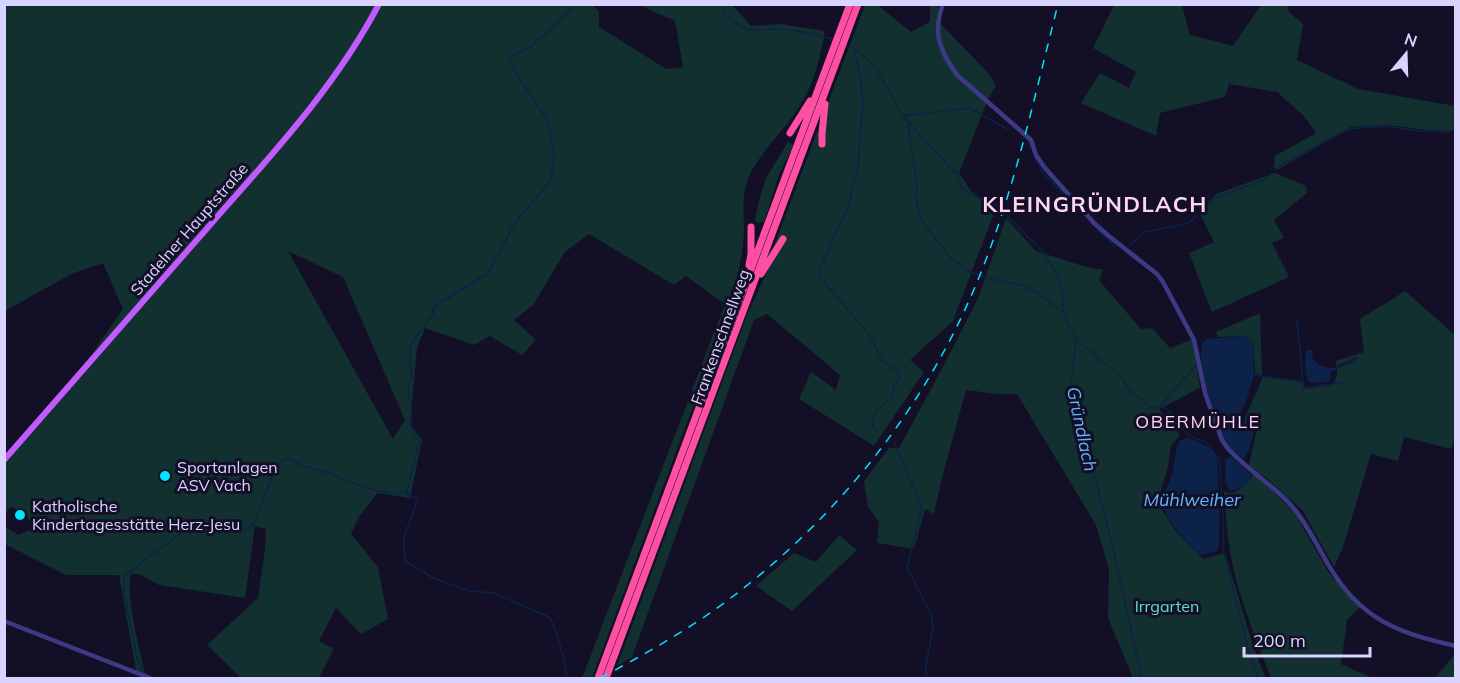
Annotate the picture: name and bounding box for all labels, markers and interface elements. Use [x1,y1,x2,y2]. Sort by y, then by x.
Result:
north arrow [1376,24,1436,84]
text: N [1402,28,1420,51]
street label: Stadelner Hauptstraße [126,159,252,299]
district label: KLEINGRÜNDLACH [982,190,1208,218]
street label: Frankenschnellweg [686,267,754,407]
water label: Gründlach [1062,385,1102,473]
district label: OBERMÜHLE [1135,410,1261,433]
place label: Sportanlagen ASV Vach [177,457,278,495]
marker: Sportanlagen ASV Vach [158,469,172,483]
water label: Mühlweiher [1143,488,1242,511]
place label: Katholische Kindertagesstätte Herz-Jesu [32,496,240,534]
marker: Katholische Kindertagesstätte Herz-Jesu [13,508,27,522]
park label: Irrgarten [1135,596,1199,616]
scale bar [1244,620,1370,658]
text: 200 m [1253,629,1306,652]

